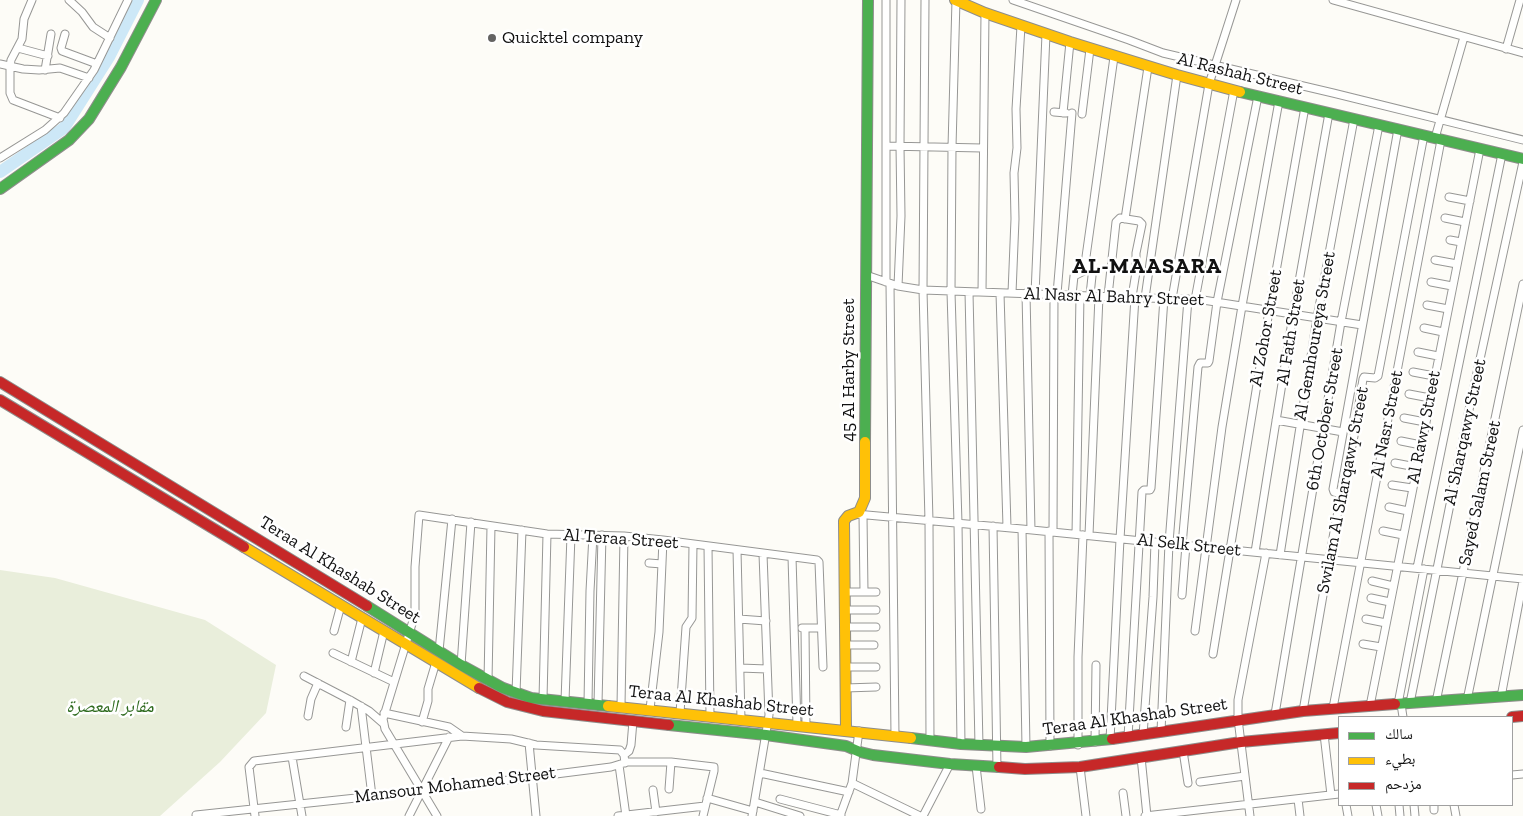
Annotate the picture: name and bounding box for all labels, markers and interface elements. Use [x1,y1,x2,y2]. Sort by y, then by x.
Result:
place label: Quicktel company [502,27,643,49]
marker: Quicktel company [486,32,498,44]
street label: Al Rashah Street [1175,48,1305,100]
street label: Al Gemhoureya Street [1289,250,1341,422]
district label: AL-MAASARA [1071,254,1223,280]
street label: Al Zohor Street [1245,268,1287,388]
street label: Al Fath Street [1272,277,1310,387]
street label: Al Nasr Al Bahry Street [1024,283,1204,311]
street label: 45 Al Harby Street [838,298,860,442]
street label: 6th October Street [1302,346,1348,492]
street label: Al Sharqawy Street [1439,357,1491,507]
street label: Al Nasr Street [1366,368,1408,480]
street label: Al Rawy Street [1402,369,1446,485]
street label: Swilam Al Sharqawy Street [1312,385,1374,595]
street label: Sayed Salam Street [1454,418,1506,568]
street label: Teraa Al Khashab Street [255,512,425,628]
street label: Al Teraa Street [563,524,679,554]
street label: Al Selk Street [1136,529,1242,561]
street label: Teraa Al Khashab Street [627,681,815,721]
street label: Teraa Al Khashab Street [1041,693,1229,741]
park label: مقابر المعصرة [66,696,154,718]
legend [1338,716,1513,806]
text: سالك [1385,725,1413,743]
text: بطيء [1385,750,1415,768]
street label: Mansour Mohamed Street [353,762,557,808]
text: مزدحم [1385,775,1422,793]

